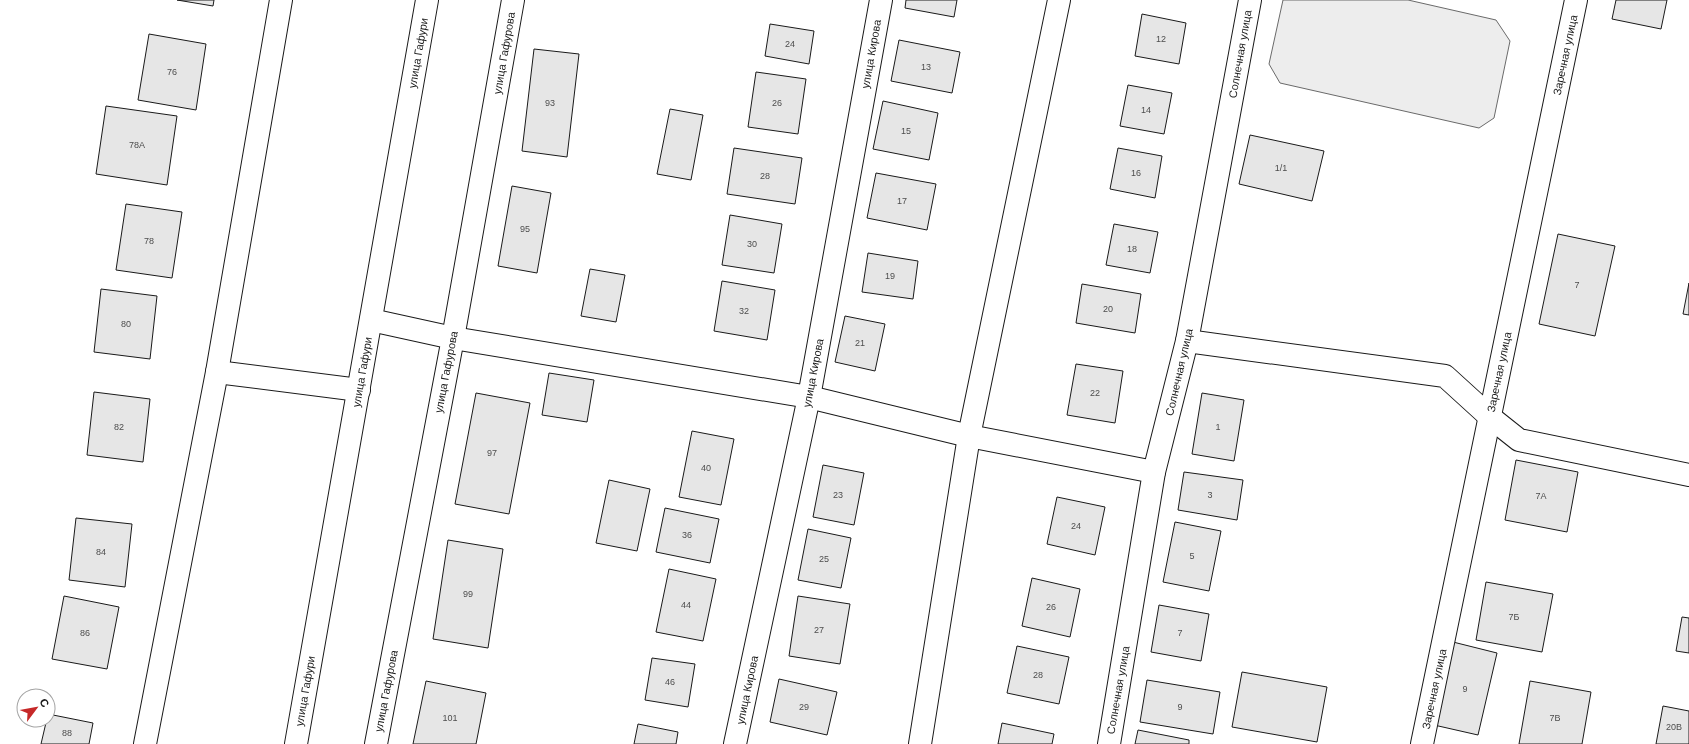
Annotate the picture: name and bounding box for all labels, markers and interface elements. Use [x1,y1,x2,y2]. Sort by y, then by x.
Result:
street label: Солнечная улица [1226,8,1254,99]
street label: улица Гафурова [491,10,517,95]
street label: Заречная улица [1551,13,1580,96]
street label: улица Гафури [406,17,430,89]
street label: улица Кирова [859,18,883,89]
house number: 12 [1156,34,1166,44]
house number: 24 [785,39,795,49]
house number: 13 [921,62,931,72]
house number: 76 [167,67,177,77]
house number: 93 [545,98,555,108]
house number: 26 [772,98,782,108]
house number: 14 [1141,105,1151,115]
house number: 15 [901,126,911,136]
house number: 78А [129,140,145,150]
house number: 1/1 [1275,163,1287,173]
house number: 16 [1131,168,1141,178]
house number: 28 [760,171,770,181]
house number: 17 [897,196,907,206]
house number: 95 [520,224,530,234]
house number: 78 [144,236,154,246]
house number: 30 [747,239,757,249]
house number: 18 [1127,244,1137,254]
house number: 19 [885,271,895,281]
house number: 7 [1574,280,1580,290]
house number: 20 [1103,304,1113,314]
house number: 32 [739,306,749,316]
house number: 80 [121,319,131,329]
street label: Солнечная улица [1163,326,1195,417]
street label: улица Гафурова [432,329,460,414]
street label: Заречная улица [1485,330,1514,413]
street label: улица Гафури [350,336,374,408]
street label: улица Кирова [800,337,826,408]
house number: 21 [855,338,865,348]
house number: 22 [1090,388,1100,398]
house number: 82 [114,422,124,432]
house number: 1 [1215,422,1221,432]
house number: 97 [487,448,497,458]
house number: 40 [701,463,711,473]
house number: 23 [833,490,843,500]
house number: 3 [1207,490,1213,500]
house number: 7А [1535,491,1547,501]
house number: 24 [1071,521,1081,531]
house number: 36 [682,530,692,540]
house number: 84 [96,547,106,557]
house number: 5 [1189,551,1195,561]
house number: 25 [819,554,829,564]
house number: 99 [463,589,473,599]
house number: 44 [681,600,691,610]
house number: 26 [1046,602,1056,612]
house number: 7Б [1509,612,1520,622]
house number: 27 [814,625,824,635]
house number: 86 [80,628,90,638]
house number: 7 [1177,628,1183,638]
street label: Солнечная улица [1104,644,1132,735]
street label: Заречная улица [1420,647,1449,730]
street label: улица Гафурова [372,648,400,733]
street label: улица Кирова [734,654,760,725]
street label: улица Гафури [293,655,317,727]
house number: 28 [1033,670,1043,680]
house number: 46 [665,677,675,687]
house number: 9 [1462,684,1468,694]
north arrow [16,688,56,728]
text: С [37,696,52,709]
house number: 29 [799,702,809,712]
house number: 9 [1177,702,1183,712]
house number: 101 [442,713,458,723]
house number: 7В [1549,713,1561,723]
house number: 20В [1666,722,1682,732]
house number: 88 [62,728,72,738]

